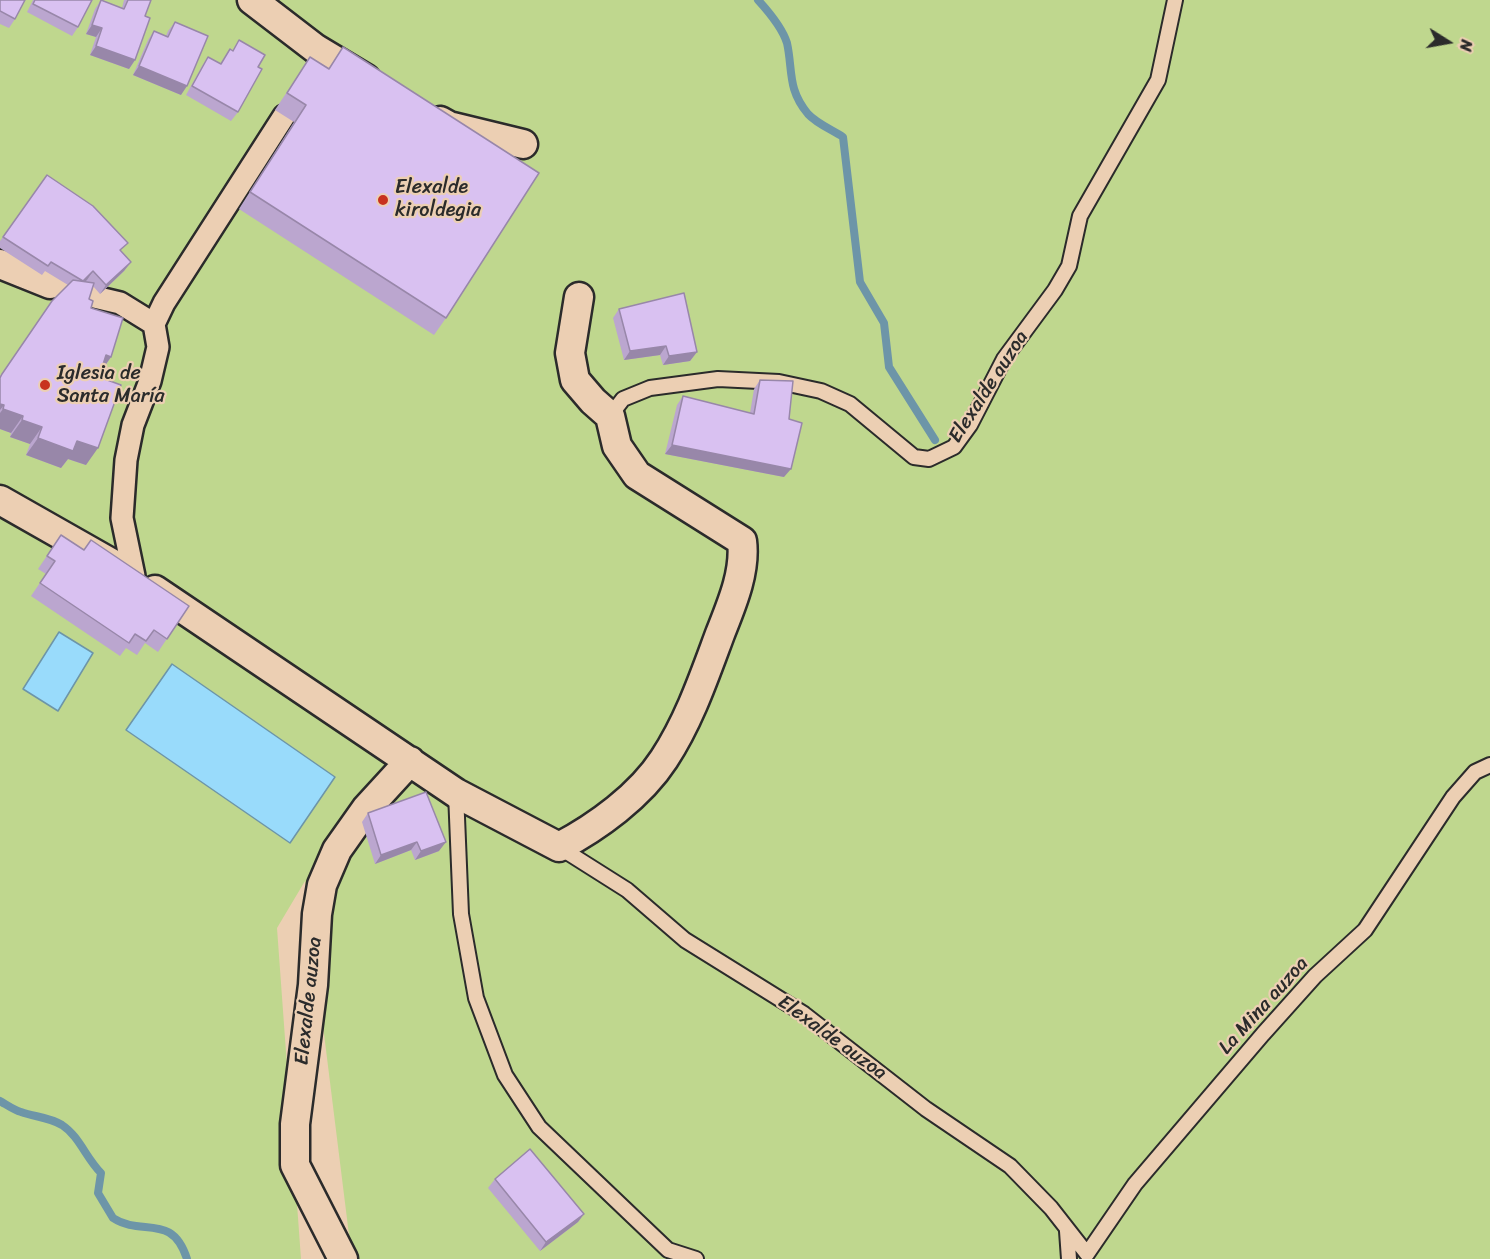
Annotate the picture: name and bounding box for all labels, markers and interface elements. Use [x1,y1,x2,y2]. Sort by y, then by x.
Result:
north arrow [1418,12,1478,72]
text: N [1451,37,1481,54]
place label: Elexalde kiroldegia [395,176,481,223]
marker: Elexalde kiroldegia [376,193,390,207]
street label: Elexalde auzoa [944,327,1034,447]
place label: Iglesia de Santa María [57,362,164,409]
marker: Iglesia de Santa María [38,378,52,392]
street label: Elexalde auzoa [290,936,328,1066]
street label: La Mina auzoa [1214,952,1314,1060]
street label: Elexalde auzoa [773,990,891,1086]

